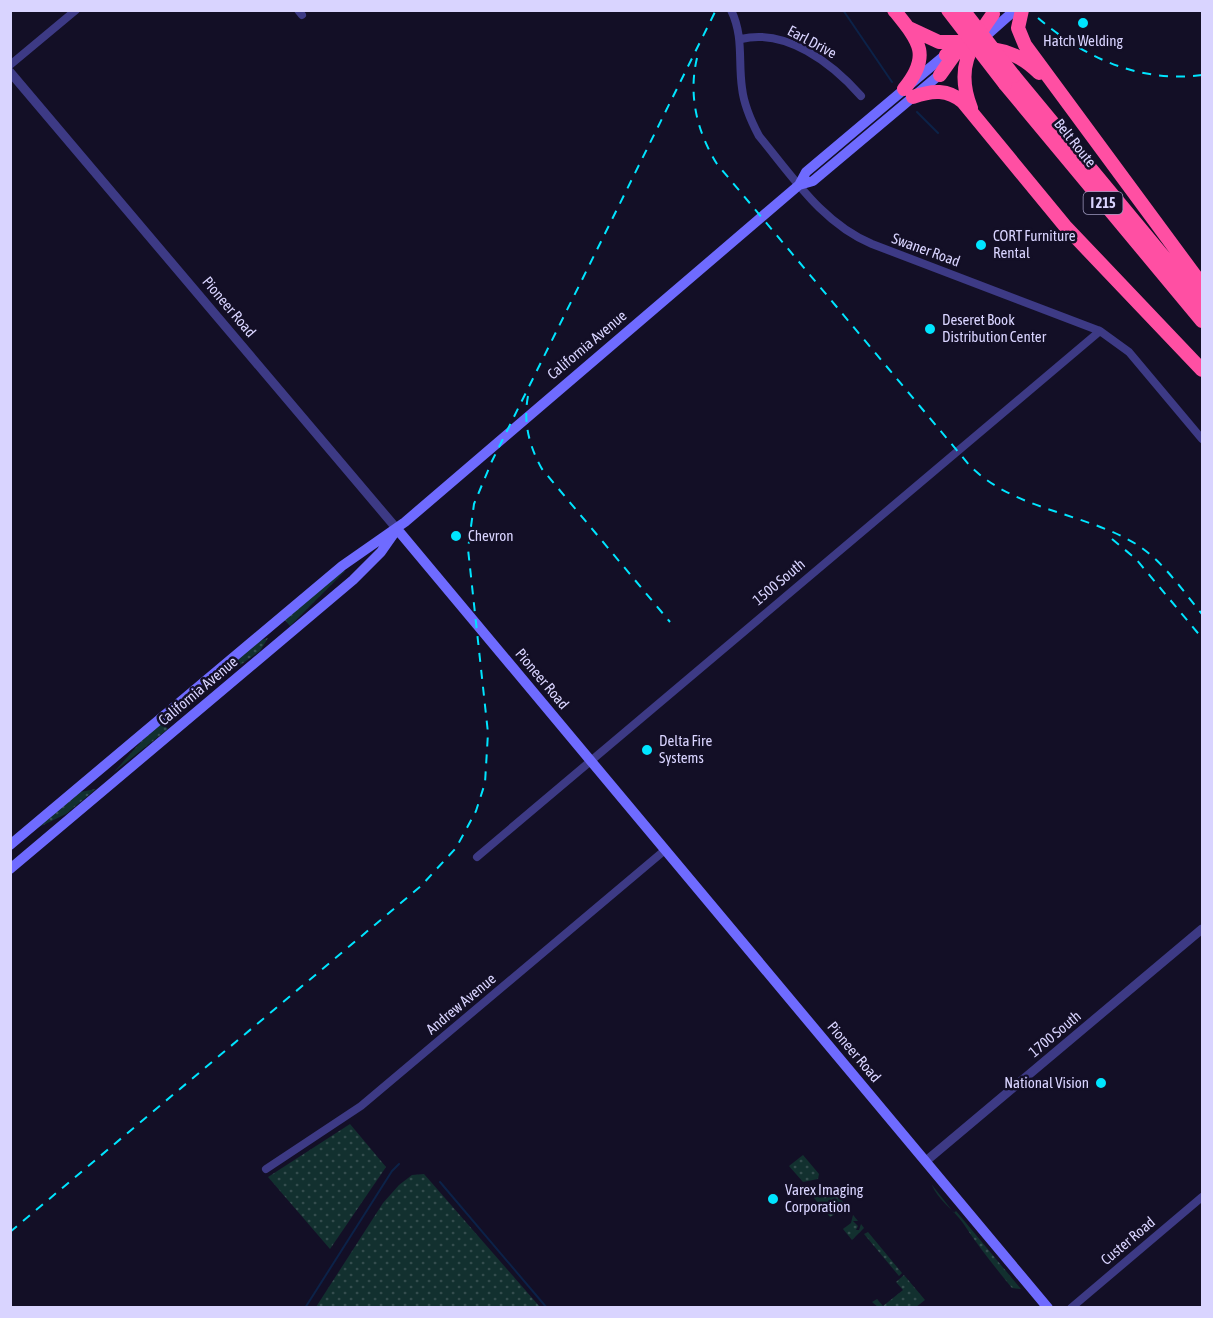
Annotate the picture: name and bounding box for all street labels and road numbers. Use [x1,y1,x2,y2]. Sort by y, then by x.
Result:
street label: Earl Drive [785,22,840,62]
street label: Belt Route [1051,115,1100,170]
road number: I 215 [1084,192,1122,214]
street label: Swaner Road [890,229,963,270]
street label: Pioneer Road [199,273,260,340]
street label: California Avenue [544,306,630,383]
street label: 1500 South [749,555,808,608]
street label: Pioneer Road [512,645,573,712]
street label: California Avenue [155,652,241,729]
street label: Andrew Avenue [423,970,499,1038]
street label: 1700 South [1025,1007,1084,1060]
street label: Pioneer Road [824,1018,885,1085]
street label: Custer Road [1097,1213,1158,1268]

